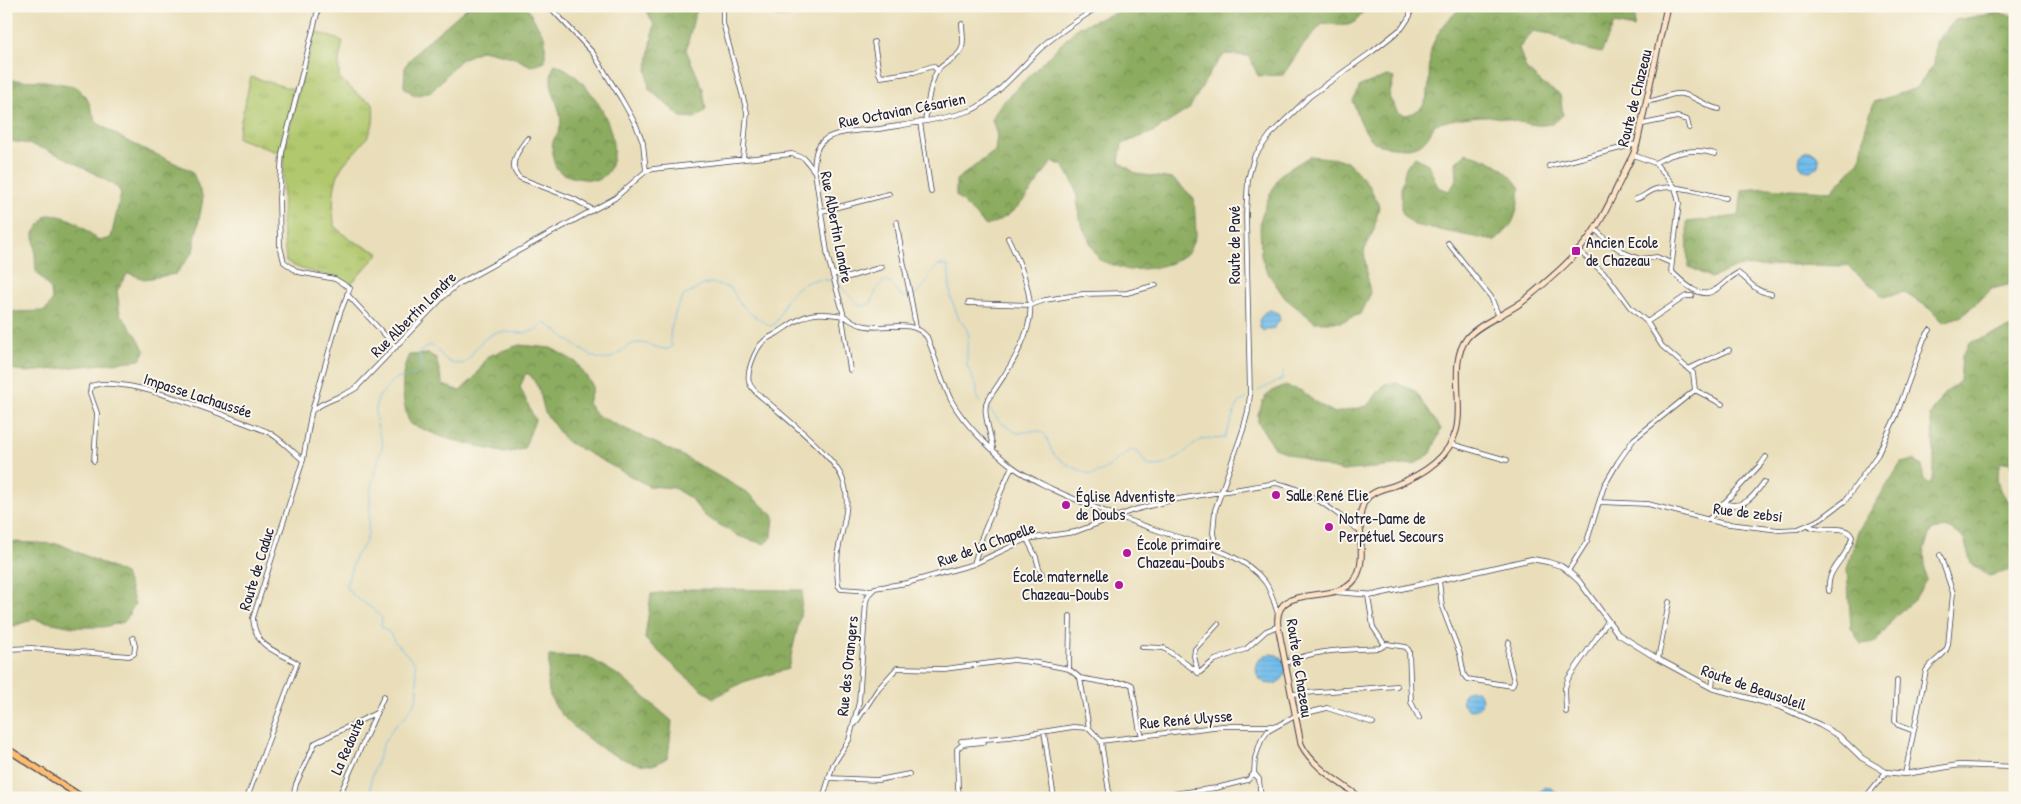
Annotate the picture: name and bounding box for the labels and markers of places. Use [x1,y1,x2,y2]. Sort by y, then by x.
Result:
place label: Ancien Ecole de Chazeau [1586,231,1659,271]
marker: Ancien Ecole de Chazeau [1570,245,1582,257]
place label: Salle René Elie [1286,484,1369,506]
place label: Église Adventiste de Doubs [1076,485,1176,525]
marker: Salle René Elie [1270,489,1282,501]
marker: Église Adventiste de Doubs [1060,499,1072,511]
place label: Notre-Dame de Perpétuel Secours [1339,507,1444,547]
marker: Notre-Dame de Perpétuel Secours [1323,521,1335,533]
place label: École primaire Chazeau-Doubs [1137,533,1224,573]
marker: École primaire Chazeau-Doubs [1121,547,1133,559]
place label: École maternelle Chazeau-Doubs [1013,565,1110,605]
marker: École maternelle Chazeau-Doubs [1113,579,1125,591]

